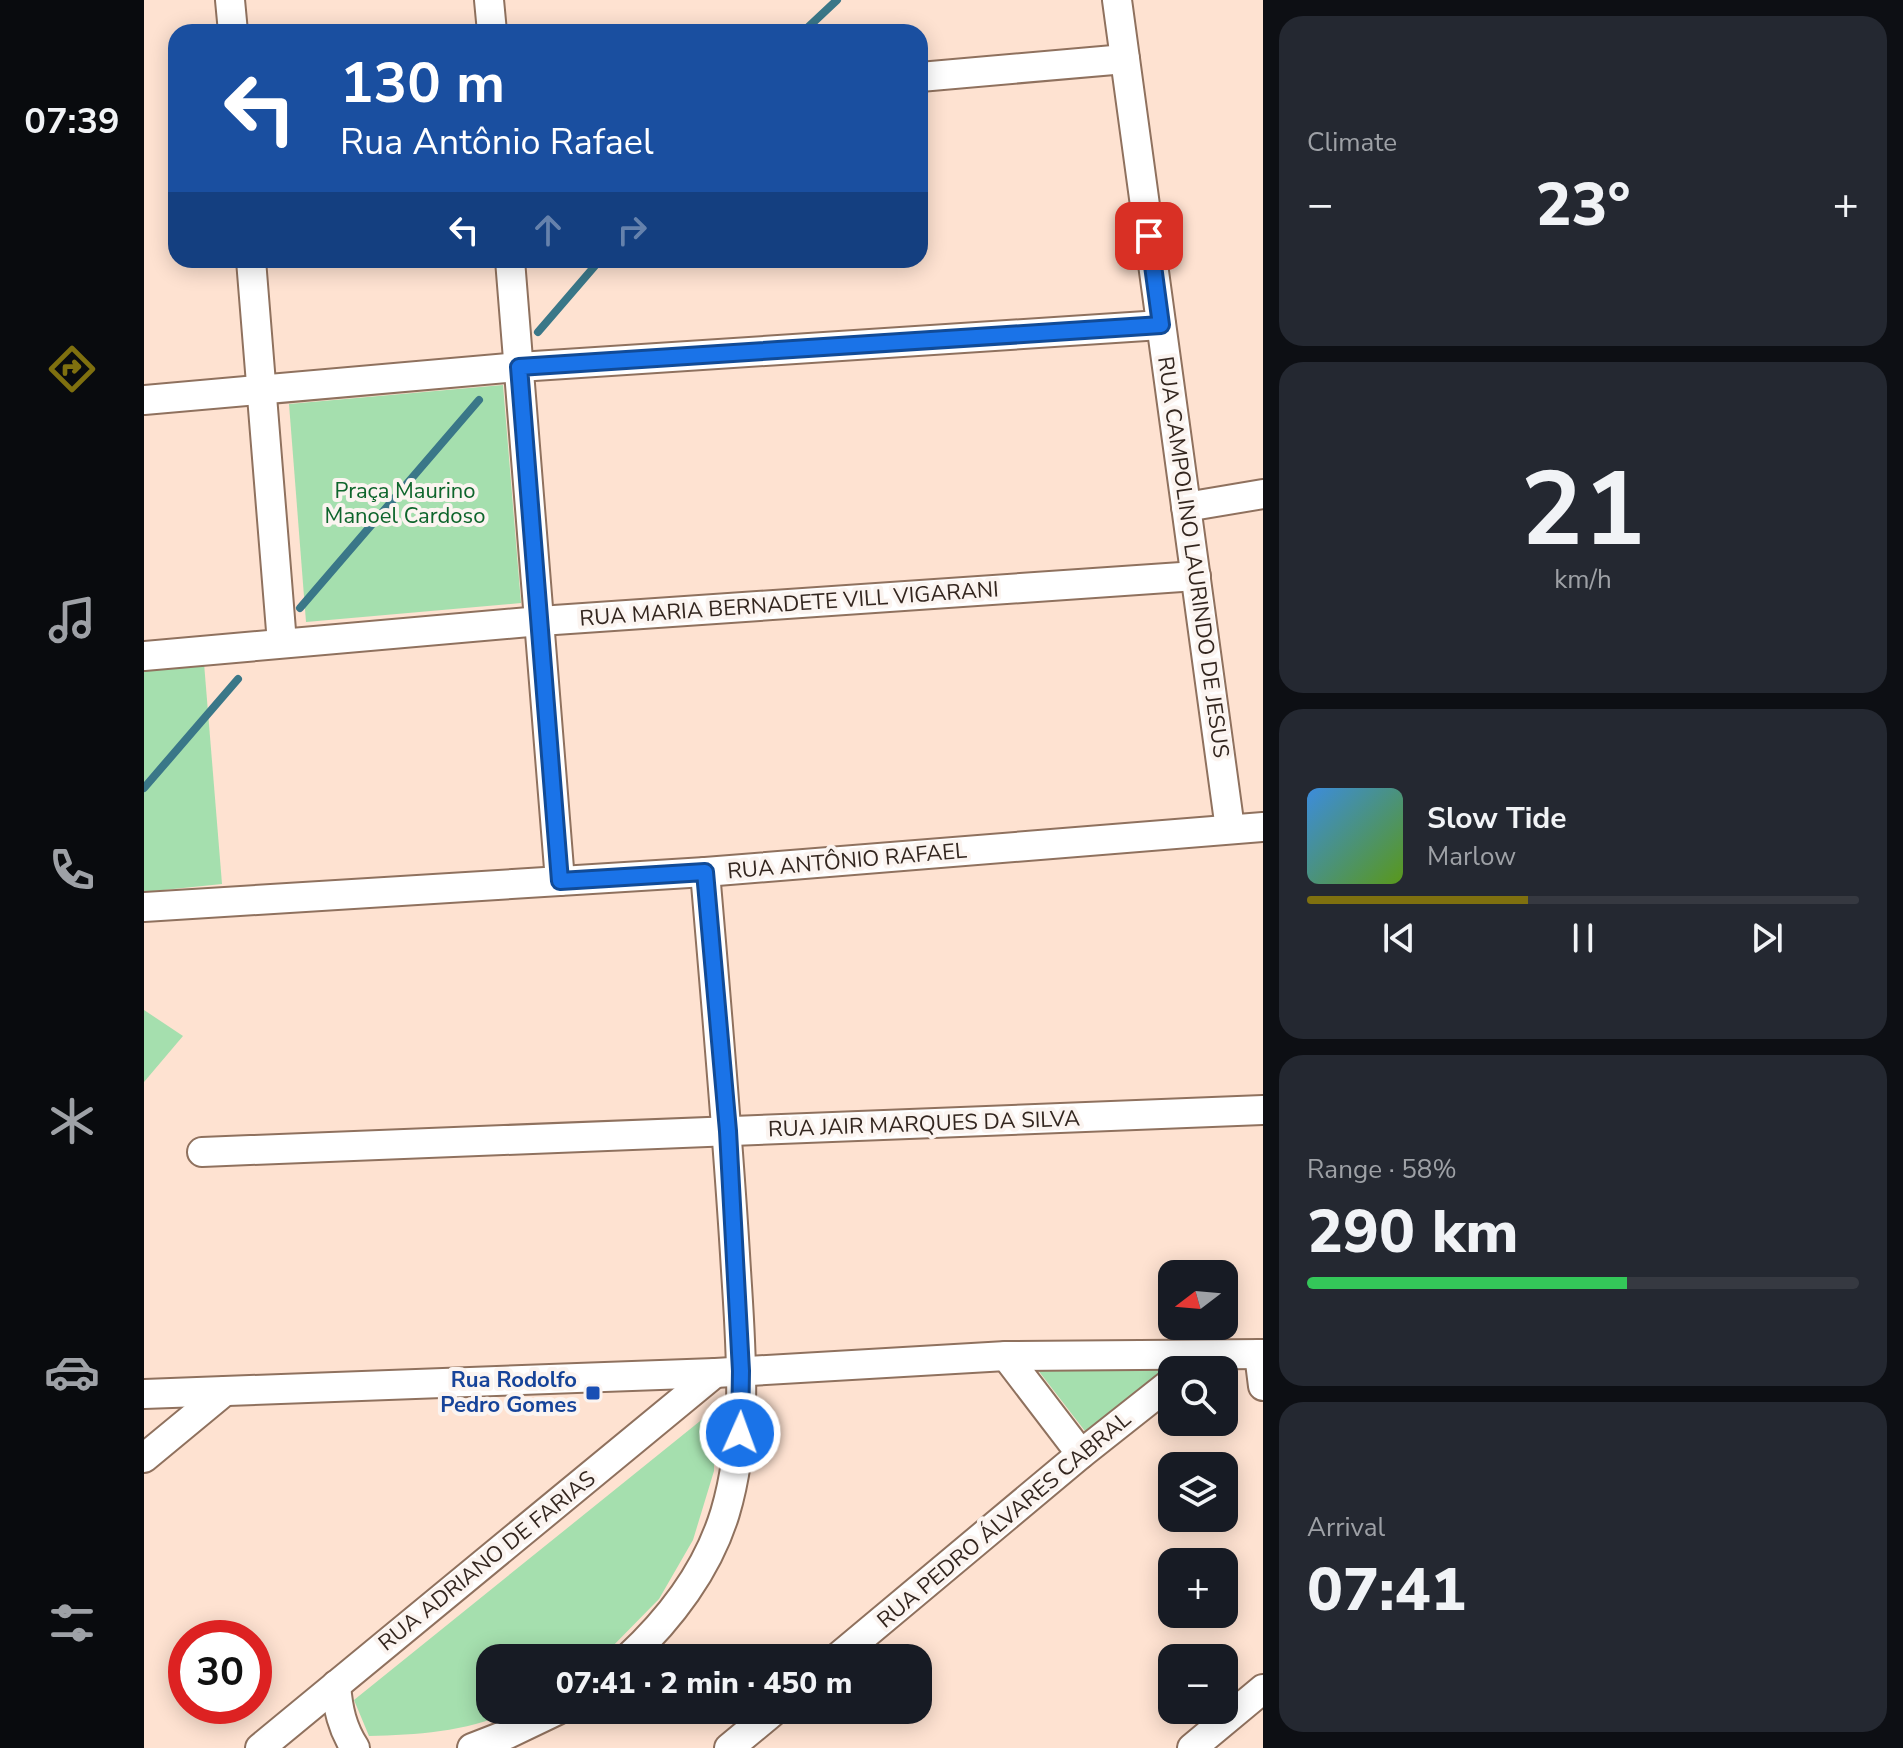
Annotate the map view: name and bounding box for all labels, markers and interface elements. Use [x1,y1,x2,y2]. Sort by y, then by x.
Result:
text: 130 m [340,45,505,122]
icon: left [208,56,312,160]
text: 07:39 [24,97,120,146]
text: Rua Antônio Rafael [340,118,654,167]
text: Climate [1307,125,1397,160]
text: 23° [1535,164,1631,246]
text: − [1307,175,1333,235]
text: + [1833,175,1859,235]
pin [1115,202,1183,270]
icon: left [442,208,486,252]
icon: ahead [526,208,570,252]
icon: right [610,208,654,252]
icon: arrive [1127,214,1171,258]
icon: directions [44,341,100,397]
street label: RUA CAMPOLINO LAURINDO DE JESUS [1150,354,1236,760]
text: 21 [1521,439,1645,581]
park label: Praça Maurino Manoel Cardoso [325,476,485,531]
text: km/h [1554,562,1612,597]
street label: RUA MARIA BERNADETE VILL VIGARANI [578,574,1000,634]
icon: music [44,592,100,648]
text: Slow Tide [1427,798,1567,839]
street label: RUA ANTÔNIO RAFAEL [726,836,968,886]
text: Marlow [1427,839,1516,874]
icon: phone [44,842,100,898]
icon: previous [1377,916,1421,960]
icon: pause [1561,916,1605,960]
icon: next [1745,916,1789,960]
icon: climate [44,1093,100,1149]
street label: RUA JAIR MARQUES DA SILVA [767,1104,1081,1144]
text: Range · 58% [1307,1152,1457,1187]
text: 290 km [1307,1191,1519,1273]
north arrow [1158,1260,1238,1340]
map controls [1158,1260,1238,1724]
icon: car [44,1344,100,1400]
button: search [1158,1356,1238,1436]
place label: Rua Rodolfo Pedro Gomes [440,1365,577,1420]
marker: Rua Rodolfo Pedro Gomes [584,1384,602,1402]
position arrow [698,1391,782,1475]
street label: RUA PEDRO ÁLVARES CABRAL [871,1405,1137,1635]
button: layers [1158,1452,1238,1532]
street label: RUA ADRIANO DE FARIAS [372,1464,602,1658]
text: Arrival [1307,1510,1385,1545]
button: + [1158,1548,1238,1628]
text: 07:41 [1307,1549,1467,1631]
icon: filters [44,1595,100,1651]
speed limit sign: 30 [168,1620,272,1724]
button: − [1158,1644,1238,1724]
text: 07:41 · 2 min · 450 m [556,1663,852,1704]

